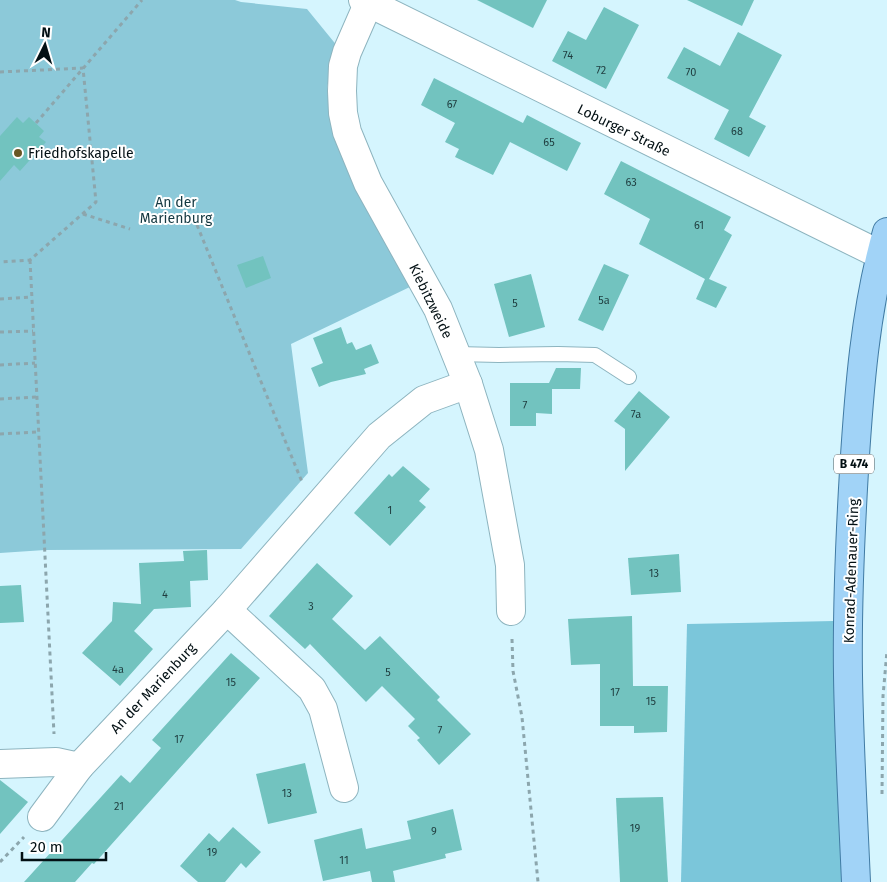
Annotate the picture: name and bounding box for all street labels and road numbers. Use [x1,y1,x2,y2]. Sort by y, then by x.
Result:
street label: Loburger Straße [574,101,673,160]
street label: Kiebitzweide [405,261,456,341]
road number: B 474 [834,454,874,474]
street label: Konrad-Adenauer-Ring [840,498,863,644]
street label: An der Marienburg [107,639,200,737]

